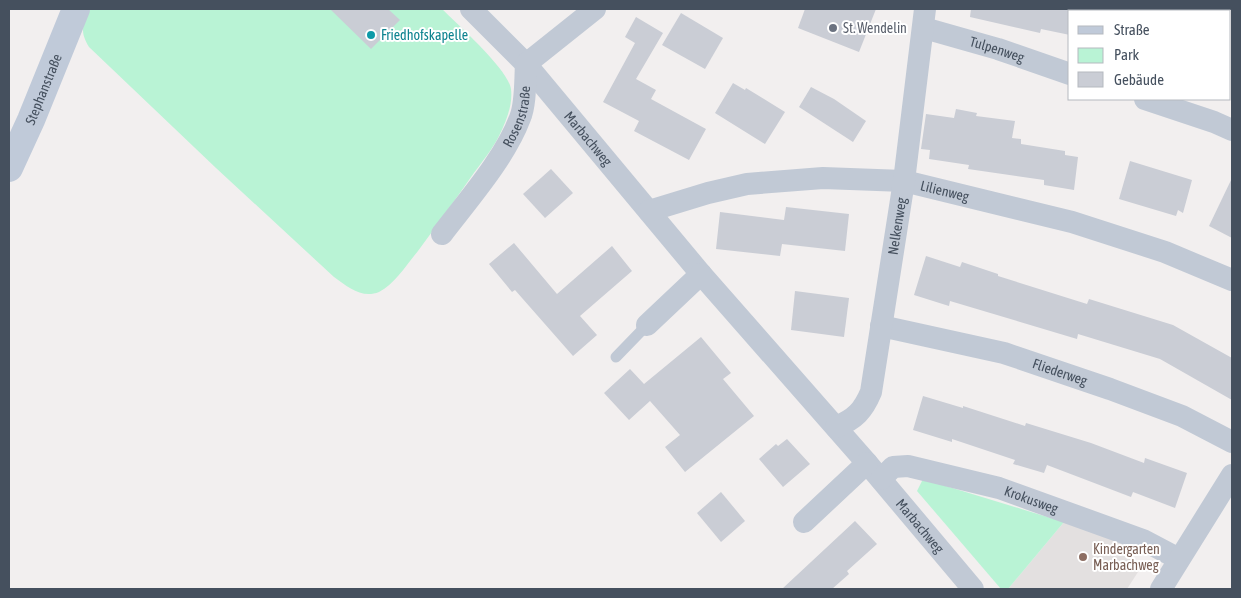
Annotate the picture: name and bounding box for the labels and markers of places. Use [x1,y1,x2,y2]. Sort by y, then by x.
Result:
place label: St. Wendelin [843,20,907,36]
marker: St. Wendelin [827,22,839,34]
place label: Friedhofskapelle [381,27,468,43]
marker: Friedhofskapelle [365,29,377,41]
place label: Kindergarten Marbachweg [1093,541,1160,573]
marker: Kindergarten Marbachweg [1077,551,1089,563]

